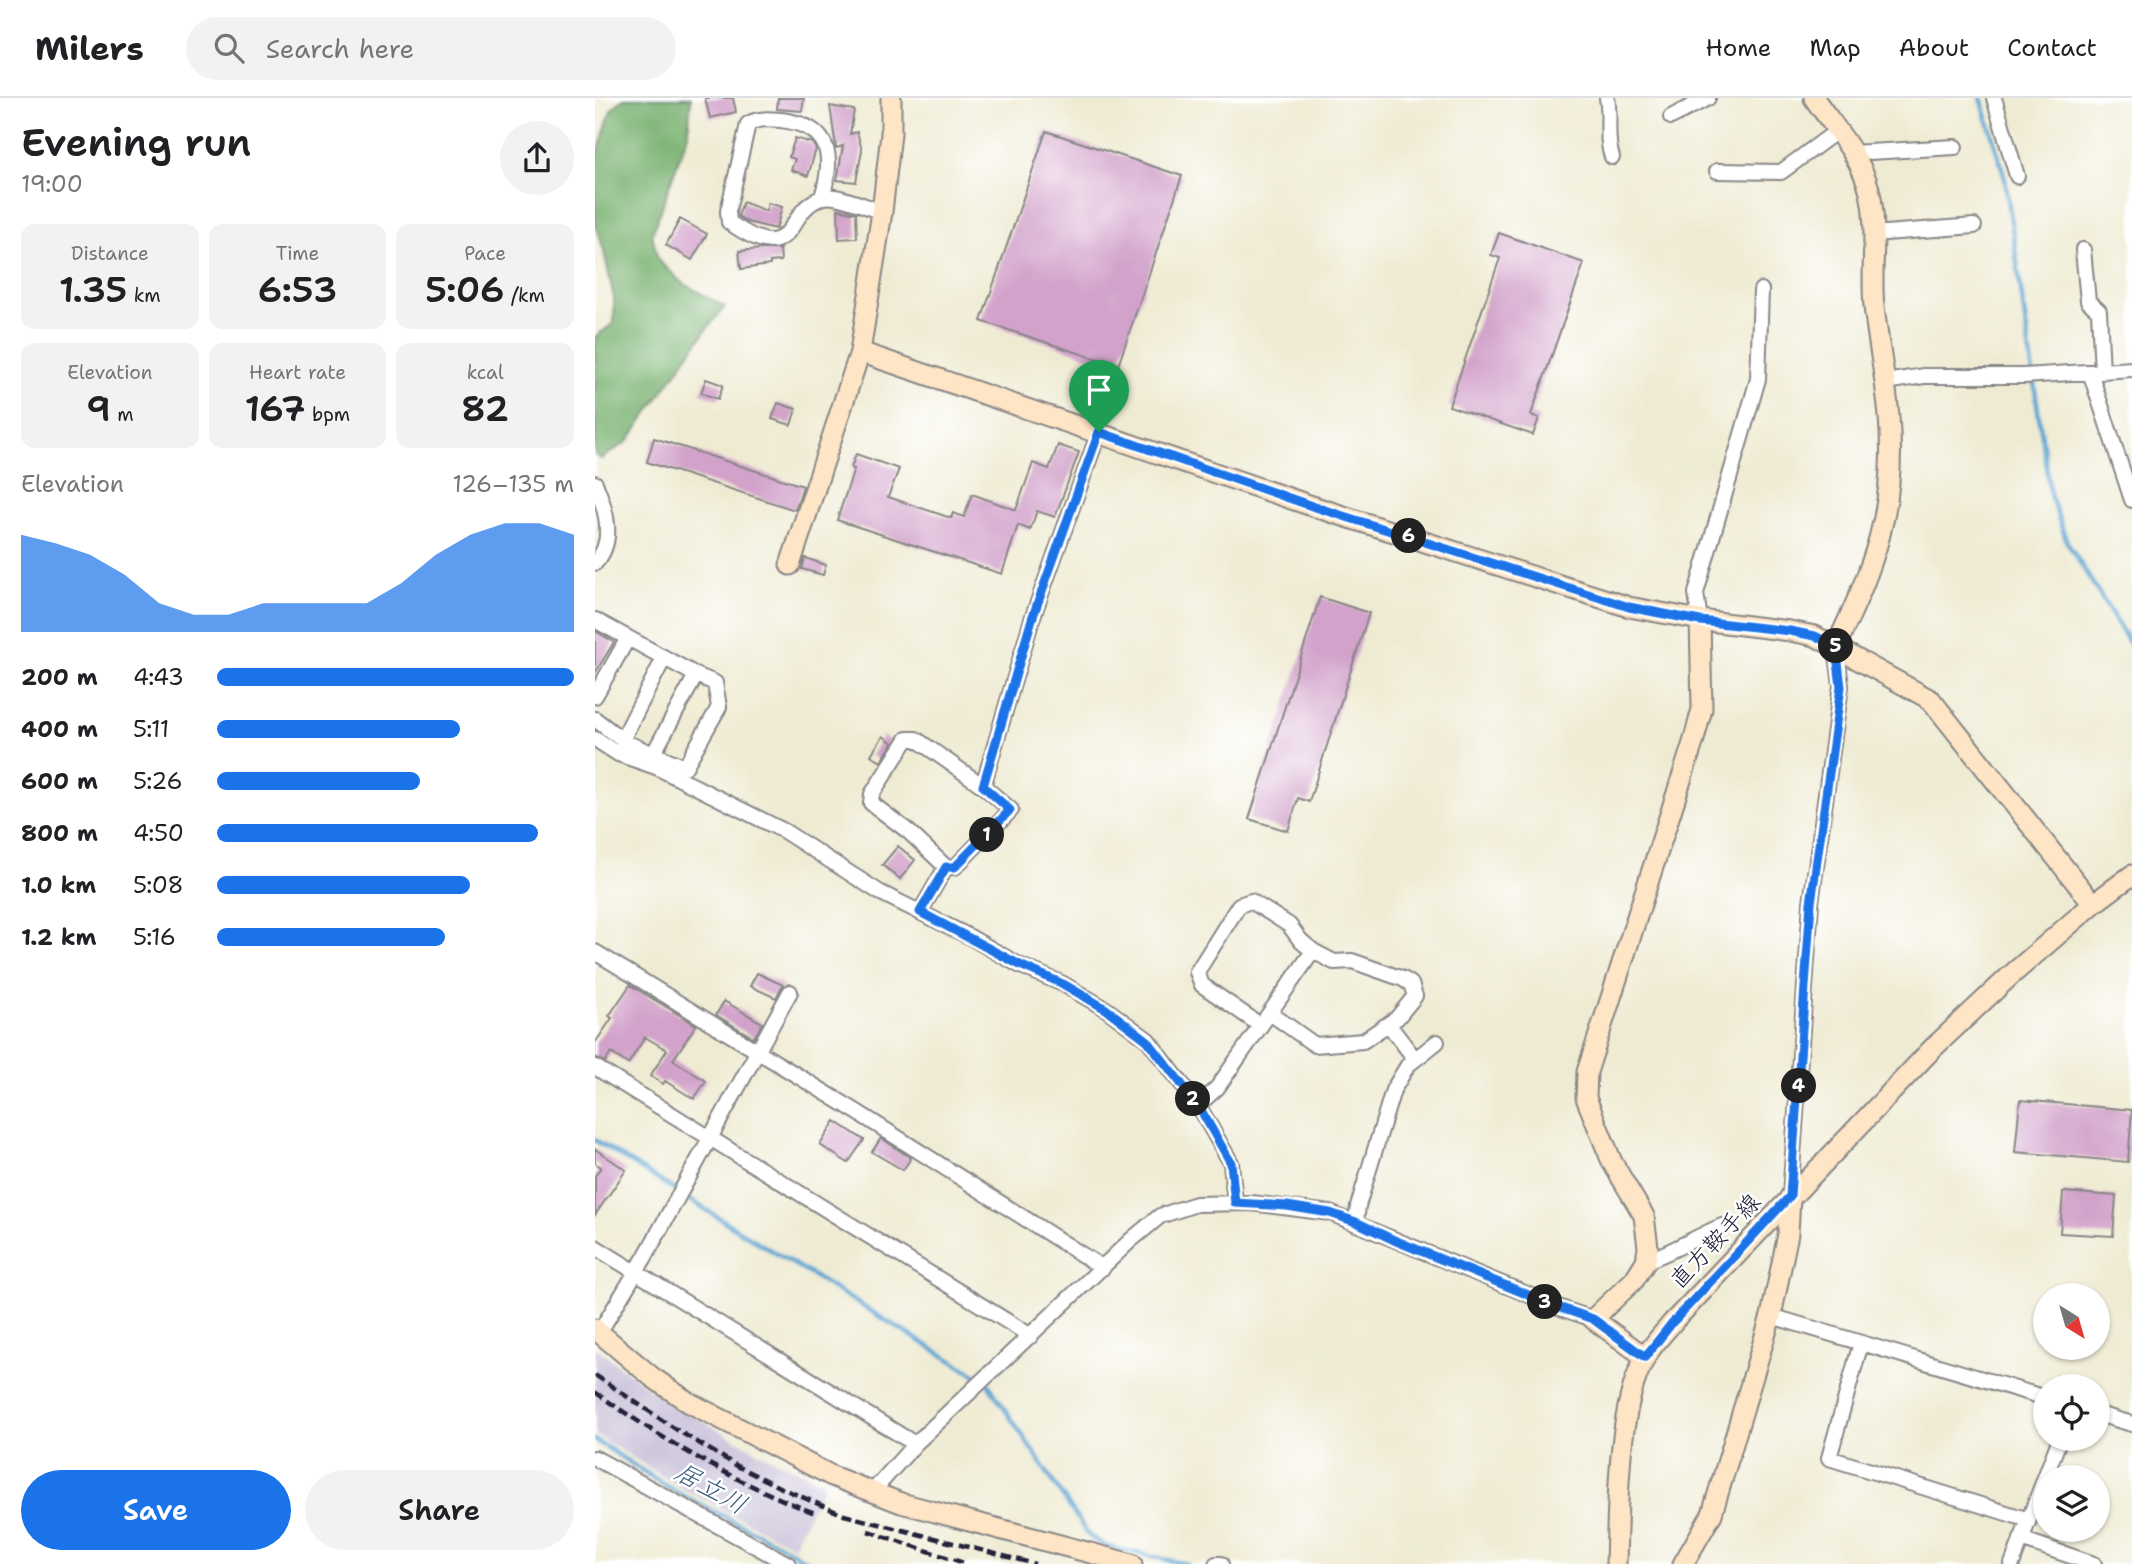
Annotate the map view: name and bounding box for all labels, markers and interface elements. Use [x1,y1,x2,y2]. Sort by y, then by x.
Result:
search box [186,17,676,80]
text: Milers [35,26,144,71]
icon: search [210,29,248,67]
text: Search here [266,31,414,66]
text: Home [1705,32,1771,64]
text: Map [1809,32,1861,64]
text: About [1899,32,1969,64]
text: Contact [2007,32,2097,64]
text: Evening run [21,117,251,168]
button: share [500,121,574,195]
text: 19:00 [21,169,83,199]
text: Distance [71,241,149,266]
text: Time [276,241,319,266]
text: Pace [464,241,506,266]
text: 1.35 [59,266,127,313]
text: 6:53 [258,266,337,313]
text: 5:06 [425,266,505,313]
text: km [127,283,161,308]
text: /km [505,283,545,308]
text: Elevation [67,360,152,385]
text: Heart rate [249,360,346,385]
text: kcal [467,360,504,385]
pin [1069,360,1129,432]
icon: arrive [1080,371,1118,409]
text: 9 [86,385,111,432]
text: 167 [245,385,306,432]
text: 82 [461,385,509,432]
text: m [111,402,134,427]
text: bpm [306,402,350,427]
text: Elevation [21,469,124,499]
text: 126–135 m [453,469,574,499]
pin: 6 [1391,518,1427,554]
text: 6 [1402,523,1415,548]
pin: 5 [1819,628,1853,664]
text: 5 [1830,633,1841,658]
text: 200 m [21,662,98,692]
text: 4:43 [133,662,184,692]
text: 400 m [21,714,98,744]
text: 5:11 [133,714,169,744]
text: 600 m [21,766,98,796]
text: 5:26 [133,766,183,796]
text: 800 m [21,818,98,848]
text: 4:50 [133,818,184,848]
pin: 1 [969,818,1005,852]
text: 1 [982,822,991,847]
text: 1.0 km [21,870,96,900]
text: 5:08 [133,870,184,900]
text: 1.2 km [21,922,97,952]
text: 5:16 [133,922,176,952]
pin: 4 [1781,1068,1817,1104]
text: 4 [1792,1073,1805,1098]
pin: 2 [1175,1082,1211,1116]
text: 2 [1186,1086,1199,1111]
street label: 直方鞍手線 [1662,1186,1768,1296]
north arrow [2033,1283,2111,1360]
map controls [2033,1283,2110,1542]
pin: 3 [1527,1284,1563,1320]
text: 3 [1538,1289,1551,1314]
button: locate [2033,1374,2110,1451]
water label: 居立川 [669,1453,754,1522]
button: layers [2033,1465,2110,1542]
button: Save [21,1470,291,1550]
button: Share [305,1470,574,1550]

